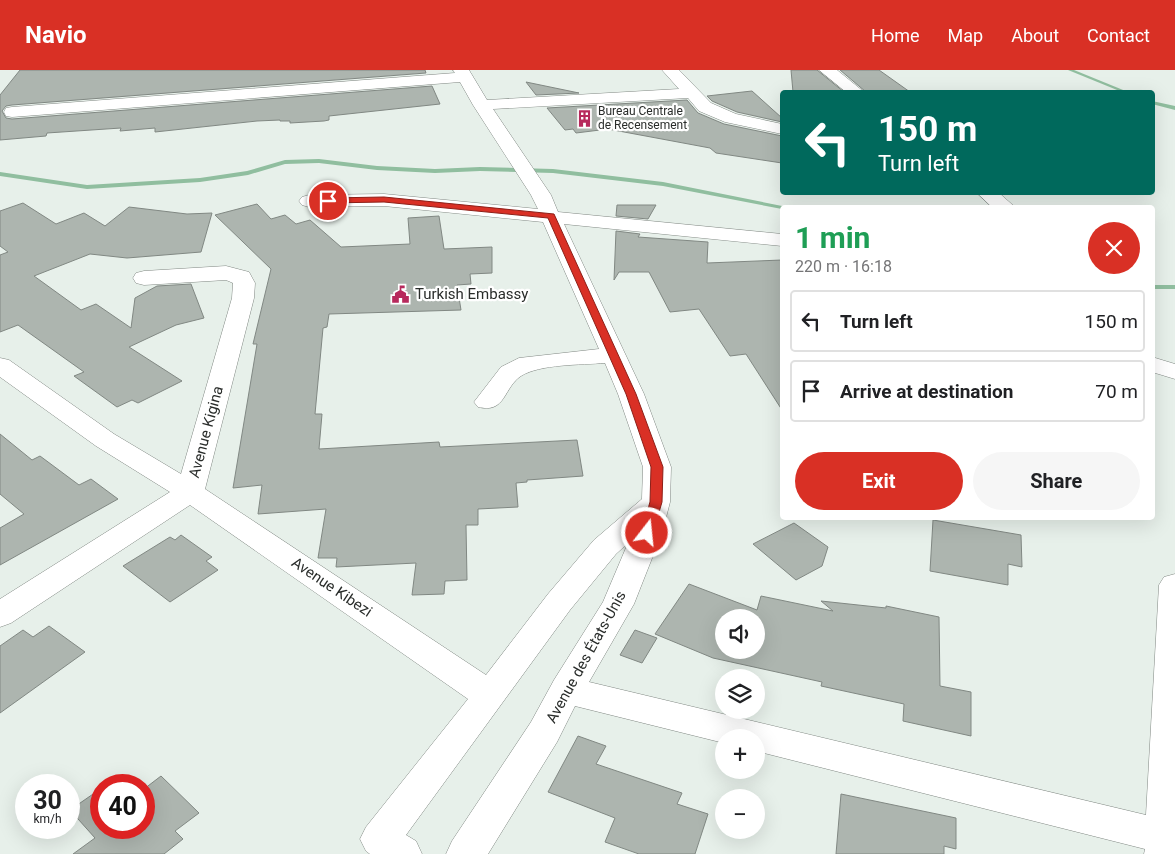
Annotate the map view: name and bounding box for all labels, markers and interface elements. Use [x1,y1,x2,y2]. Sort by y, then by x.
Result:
text: Navio [25,21,87,49]
text: Home [871,25,920,46]
text: Map [948,25,983,46]
text: About [1011,25,1059,46]
text: Contact [1087,25,1150,46]
place label: Bureau Centrale de Recensement [598,104,687,132]
building icon: Bureau Centrale de Recensement [574,108,594,128]
text: 150 m [878,109,977,150]
icon: left [795,110,860,175]
text: Turn left [878,151,959,176]
pin [307,180,349,222]
icon: arrive [314,187,342,215]
text: 1 min [795,220,870,255]
button: close [1088,222,1140,274]
text: 220 m · 16:18 [795,257,892,276]
public building icon: Turkish Embassy [391,284,411,304]
place label: Turkish Embassy [415,285,528,303]
icon: left [797,307,825,335]
text: Turn left [840,310,913,333]
text: 150 m [1085,310,1138,333]
icon: arrive [797,377,825,405]
text: Arrive at destination [840,380,1013,403]
text: 70 m [1095,380,1138,403]
street label: Avenue Kigina [185,384,227,480]
button: Exit [795,452,963,510]
button: Share [973,452,1140,510]
position arrow [620,506,672,558]
street label: Avenue Kibezi [288,553,376,621]
street label: Avenue des États-Unis [542,588,630,726]
map controls [715,609,765,839]
button: sound [715,609,765,659]
button: layers [715,669,765,719]
button: + [715,729,765,779]
speed limit sign: 40 [90,774,155,839]
text: 30 [33,786,62,815]
button: − [715,789,765,839]
text: km/h [33,812,62,826]

